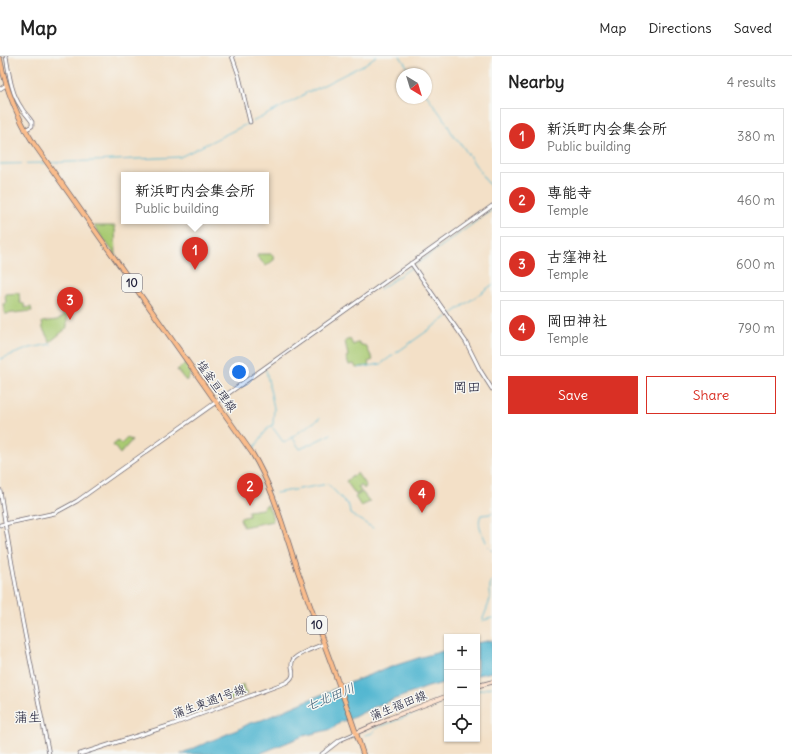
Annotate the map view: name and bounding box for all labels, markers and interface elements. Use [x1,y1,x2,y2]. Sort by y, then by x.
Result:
text: Map [20,16,57,40]
text: Map [599,19,626,37]
text: Directions [648,19,712,37]
text: Saved [734,19,772,37]
north arrow [396,68,432,104]
text: Nearby [508,71,564,93]
text: 4 results [727,74,776,91]
text: 新浜町内会集会所 [547,119,667,138]
text: 1 [519,128,525,145]
text: 380 m [737,128,775,145]
text: Public building [547,138,631,155]
popup [121,172,269,224]
text: 新浜町内会集会所 [135,181,255,200]
text: 専能寺 [547,183,592,202]
text: 2 [518,192,526,209]
text: 460 m [737,192,775,209]
text: Public building [135,200,219,217]
text: Temple [547,202,589,219]
pin: 1 [182,237,208,270]
text: 古窪神社 [547,247,607,266]
text: 3 [518,256,526,273]
text: 600 m [736,256,775,273]
text: Temple [547,266,589,283]
road number: 10 [122,274,142,292]
pin: 3 [57,287,83,320]
text: 岡田神社 [547,311,607,330]
text: 4 [518,320,526,337]
text: 790 m [738,320,775,337]
text: Temple [547,330,589,347]
street label: 塩釜亘理線 [194,357,240,415]
your location [229,362,249,382]
button: Save [508,376,638,414]
button: Share [646,376,776,414]
district label: 岡田 [453,378,481,396]
pin: 2 [237,473,263,506]
pin: 4 [409,480,435,513]
road number: 10 [307,616,327,634]
map controls [444,634,480,742]
button: + [444,634,480,670]
button: − [444,670,480,706]
water label: 七北田川 [303,679,357,715]
street label: 蒲生東通1号線 [170,681,248,721]
street label: 蒲生福田線 [367,687,429,723]
button: locate [444,706,480,742]
district label: 蒲生 [14,708,42,726]

